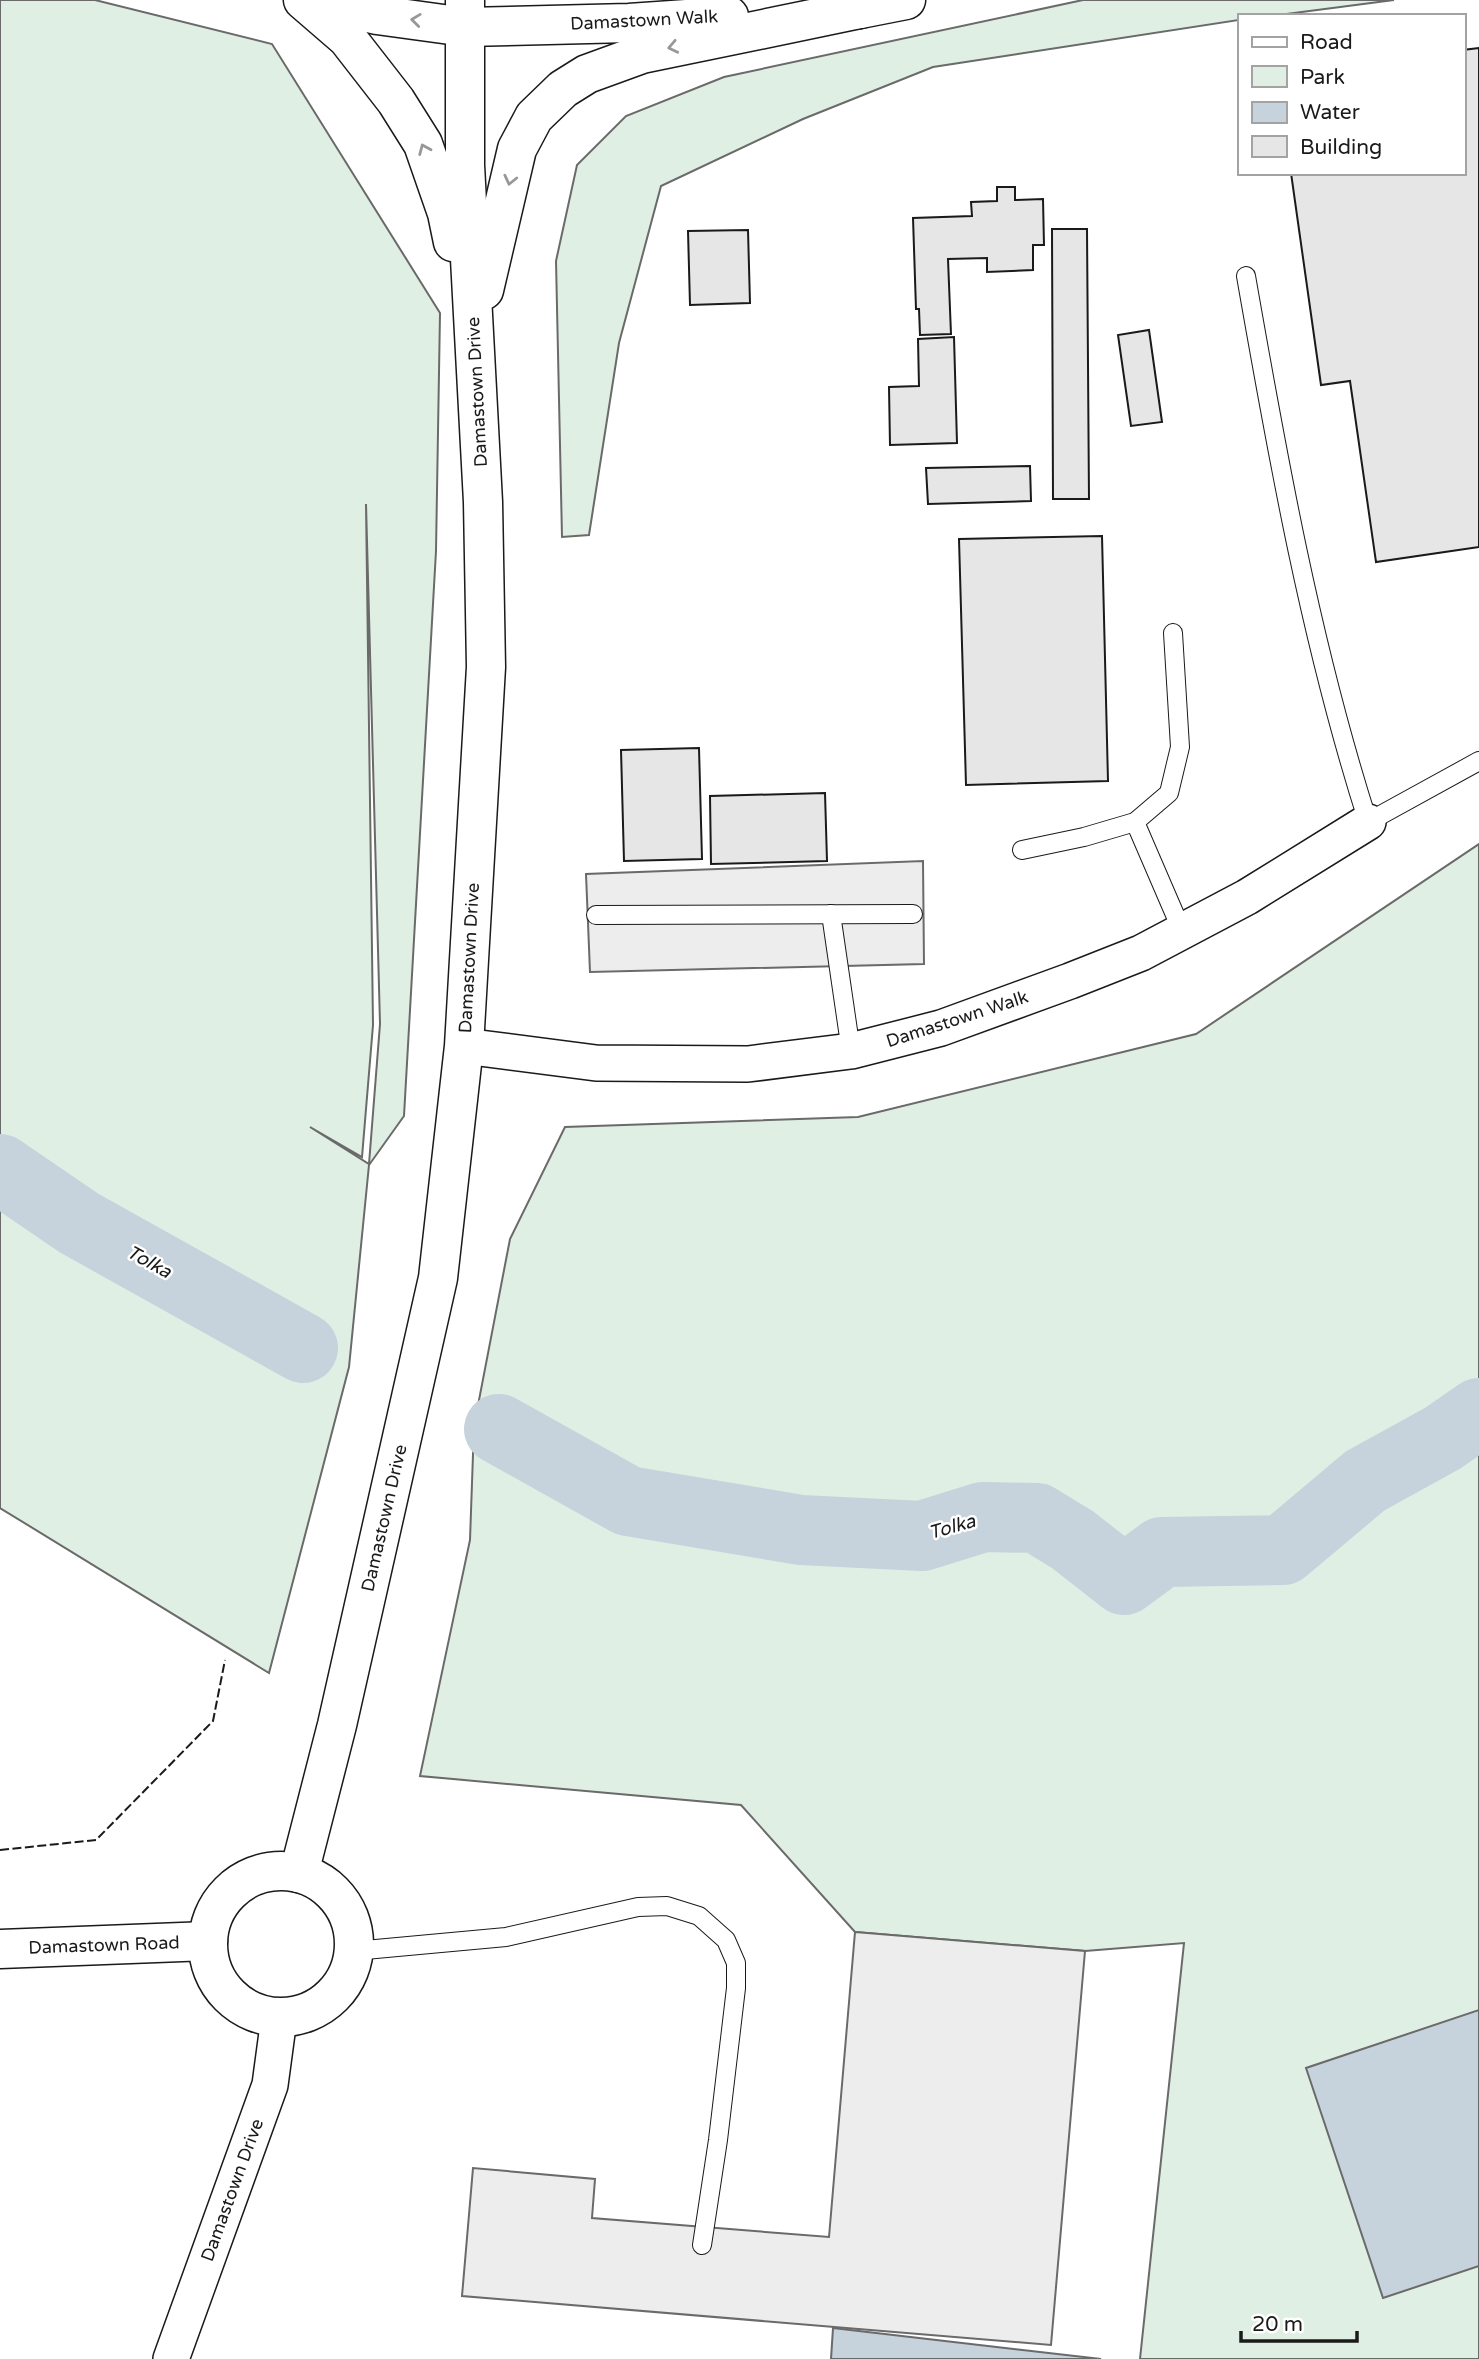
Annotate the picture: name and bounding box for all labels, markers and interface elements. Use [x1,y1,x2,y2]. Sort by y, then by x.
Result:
street label: Damastown Walk [570,5,719,35]
one-way arrow [410,13,422,28]
legend [1238,14,1465,175]
text: Road [1300,30,1353,55]
one-way arrow [667,39,679,54]
text: Park [1300,65,1345,90]
text: Water [1300,100,1360,125]
text: Building [1300,135,1382,160]
one-way arrow [418,144,432,157]
one-way arrow [503,174,518,186]
street label: Damastown Drive [462,316,492,468]
street label: Damastown Drive [454,882,484,1034]
street label: Damastown Walk [883,986,1031,1052]
water label: Tolka [123,1241,176,1284]
street label: Damastown Drive [356,1442,412,1594]
water label: Tolka [926,1510,979,1544]
street label: Damastown Road [28,1931,180,1959]
street label: Damastown Drive [196,2116,268,2264]
scale bar [1241,2300,1356,2344]
text: 20 m [1252,2312,1303,2337]

